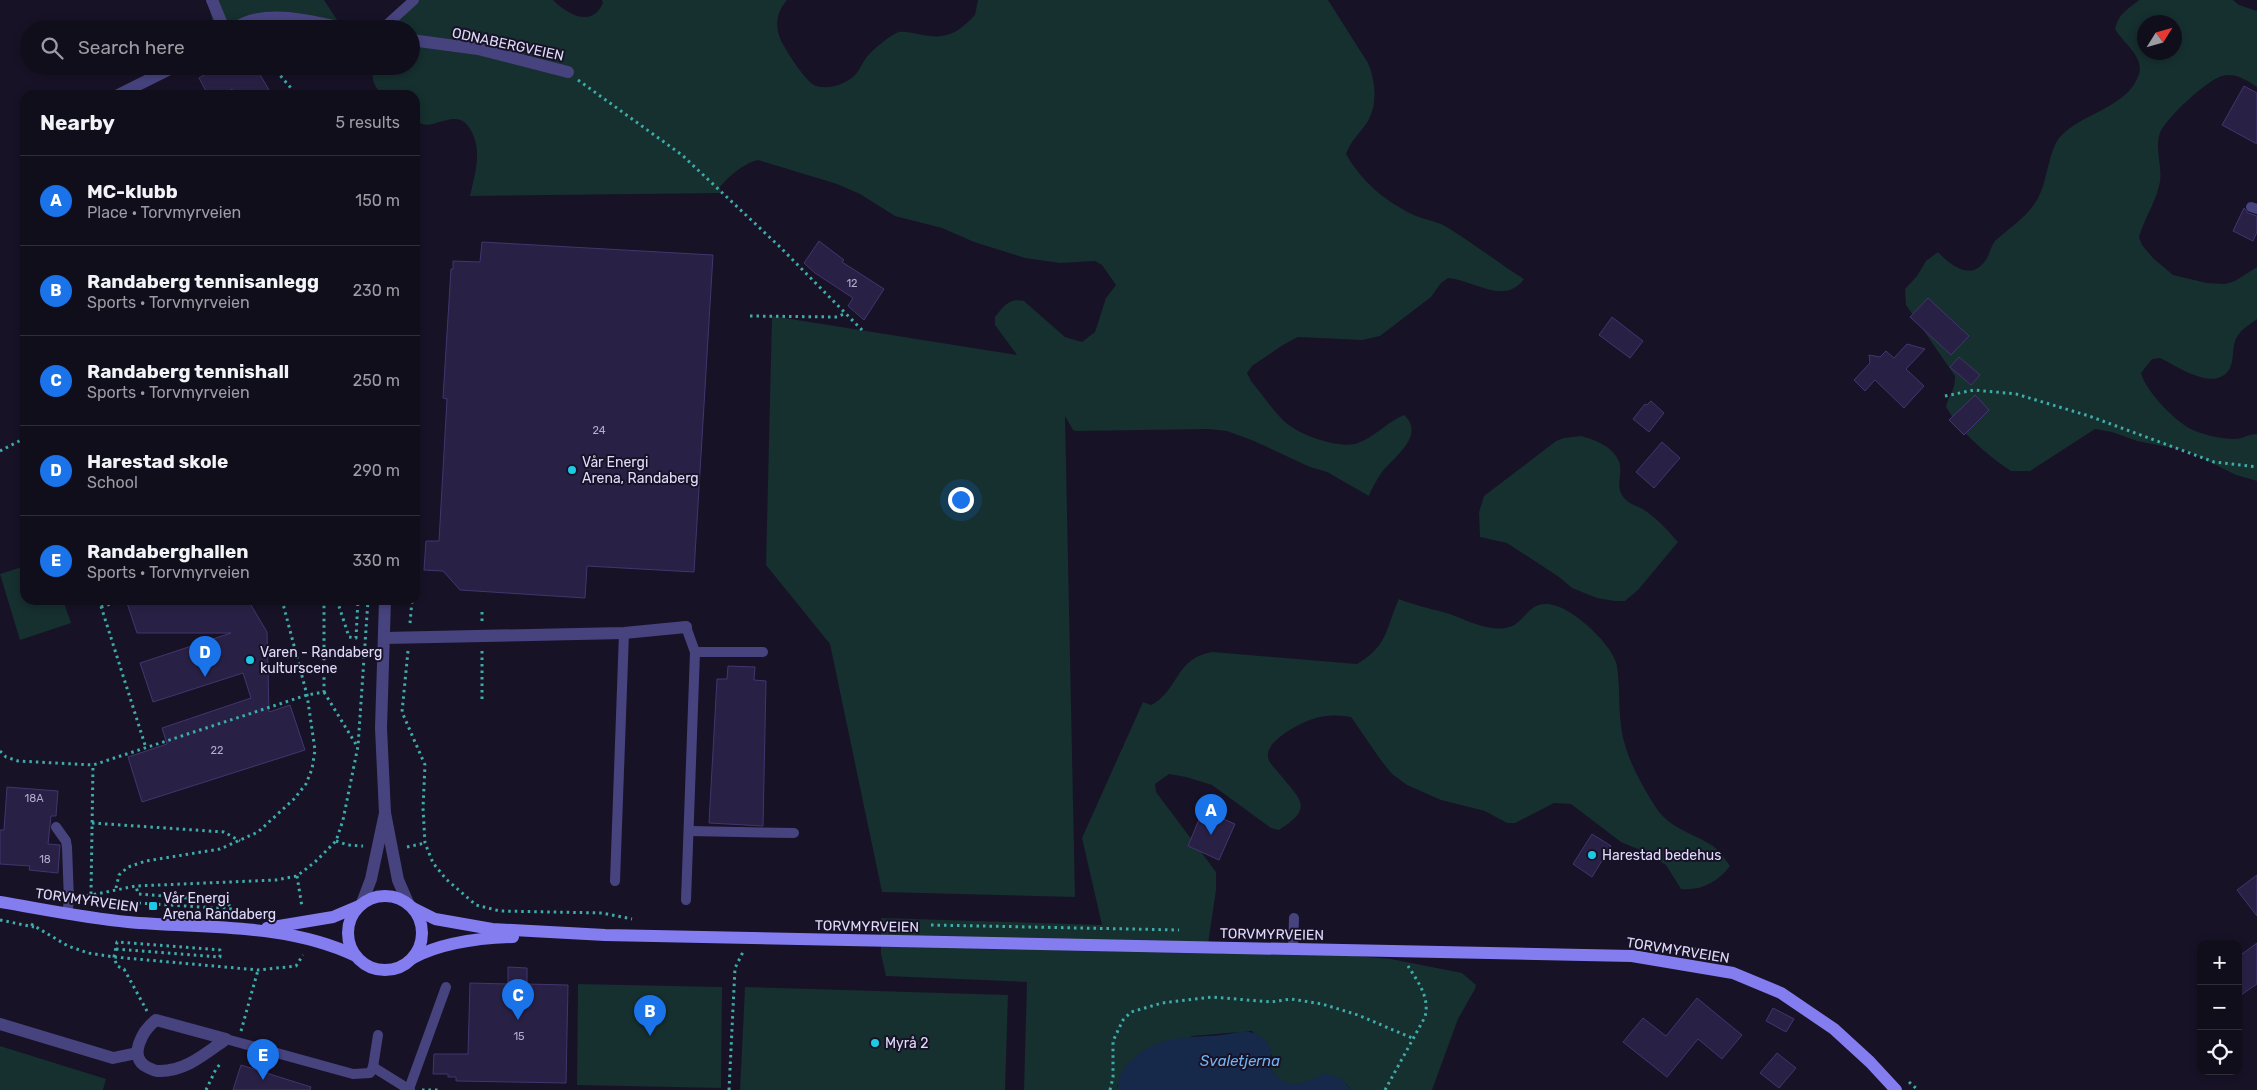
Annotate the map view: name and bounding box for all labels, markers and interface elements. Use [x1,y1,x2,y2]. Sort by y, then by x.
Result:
north arrow [2137,15,2182,60]
search box [20,20,420,75]
street label: ODNABERGVEIEN [450,24,565,65]
icon: search [38,34,66,62]
text: Search here [78,36,185,59]
text: Nearby [40,110,115,135]
text: 5 results [336,113,400,132]
text: MC-klubb [87,180,178,203]
text: A [50,191,62,210]
text: 150 m [355,191,400,210]
text: Place · Torvmyrveien [87,203,241,222]
text: Randaberg tennisanlegg [87,270,319,293]
house number: 12 [846,277,858,290]
text: B [50,281,62,300]
text: 230 m [353,281,400,300]
text: Sports · Torvmyrveien [87,293,250,312]
text: Randaberg tennishall [87,360,289,383]
text: C [50,371,62,390]
text: 250 m [353,371,400,390]
text: Sports · Torvmyrveien [87,383,250,402]
house number: 24 [592,424,606,437]
text: Harestad skole [87,450,228,473]
place label: Vår Energi Arena, Randaberg [582,454,699,487]
text: D [50,461,62,480]
text: 290 m [353,461,400,480]
marker: Vår Energi Arena, Randaberg [566,464,578,476]
text: School [87,473,138,492]
your location [948,487,974,513]
text: Randaberghallen [87,540,249,563]
text: E [51,551,61,570]
text: 330 m [352,551,400,570]
text: Sports · Torvmyrveien [87,563,250,582]
pin: D [189,636,221,677]
place label: Varen - Randaberg kulturscene [260,644,382,677]
marker: Varen - Randaberg kulturscene [244,654,256,666]
house number: 22 [211,744,223,757]
house number: 18A [24,792,44,805]
pin: A [1195,794,1227,835]
place label: Harestad bedehus [1602,847,1721,864]
marker: Harestad bedehus [1586,849,1598,861]
house number: 18 [39,853,51,866]
street label: TORVMYRVEIEN [34,885,140,916]
place label: Vår Energi Arena Randaberg [163,890,276,923]
marker: Vår Energi Arena Randaberg [147,900,159,912]
street label: TORVMYRVEIEN [815,917,919,936]
street label: TORVMYRVEIEN [1220,925,1324,944]
street label: TORVMYRVEIEN [1625,934,1731,967]
map controls [2197,940,2242,1075]
button: + [2197,940,2242,985]
pin: C [502,979,534,1020]
button: − [2197,985,2242,1030]
pin: B [634,995,666,1036]
house number: 15 [513,1030,525,1043]
button: locate [2197,1030,2242,1075]
place label: Myrå 2 [885,1035,928,1052]
marker: Myrå 2 [869,1037,881,1049]
pin: E [247,1039,279,1080]
water label: Svaletjerna [1200,1052,1280,1070]

